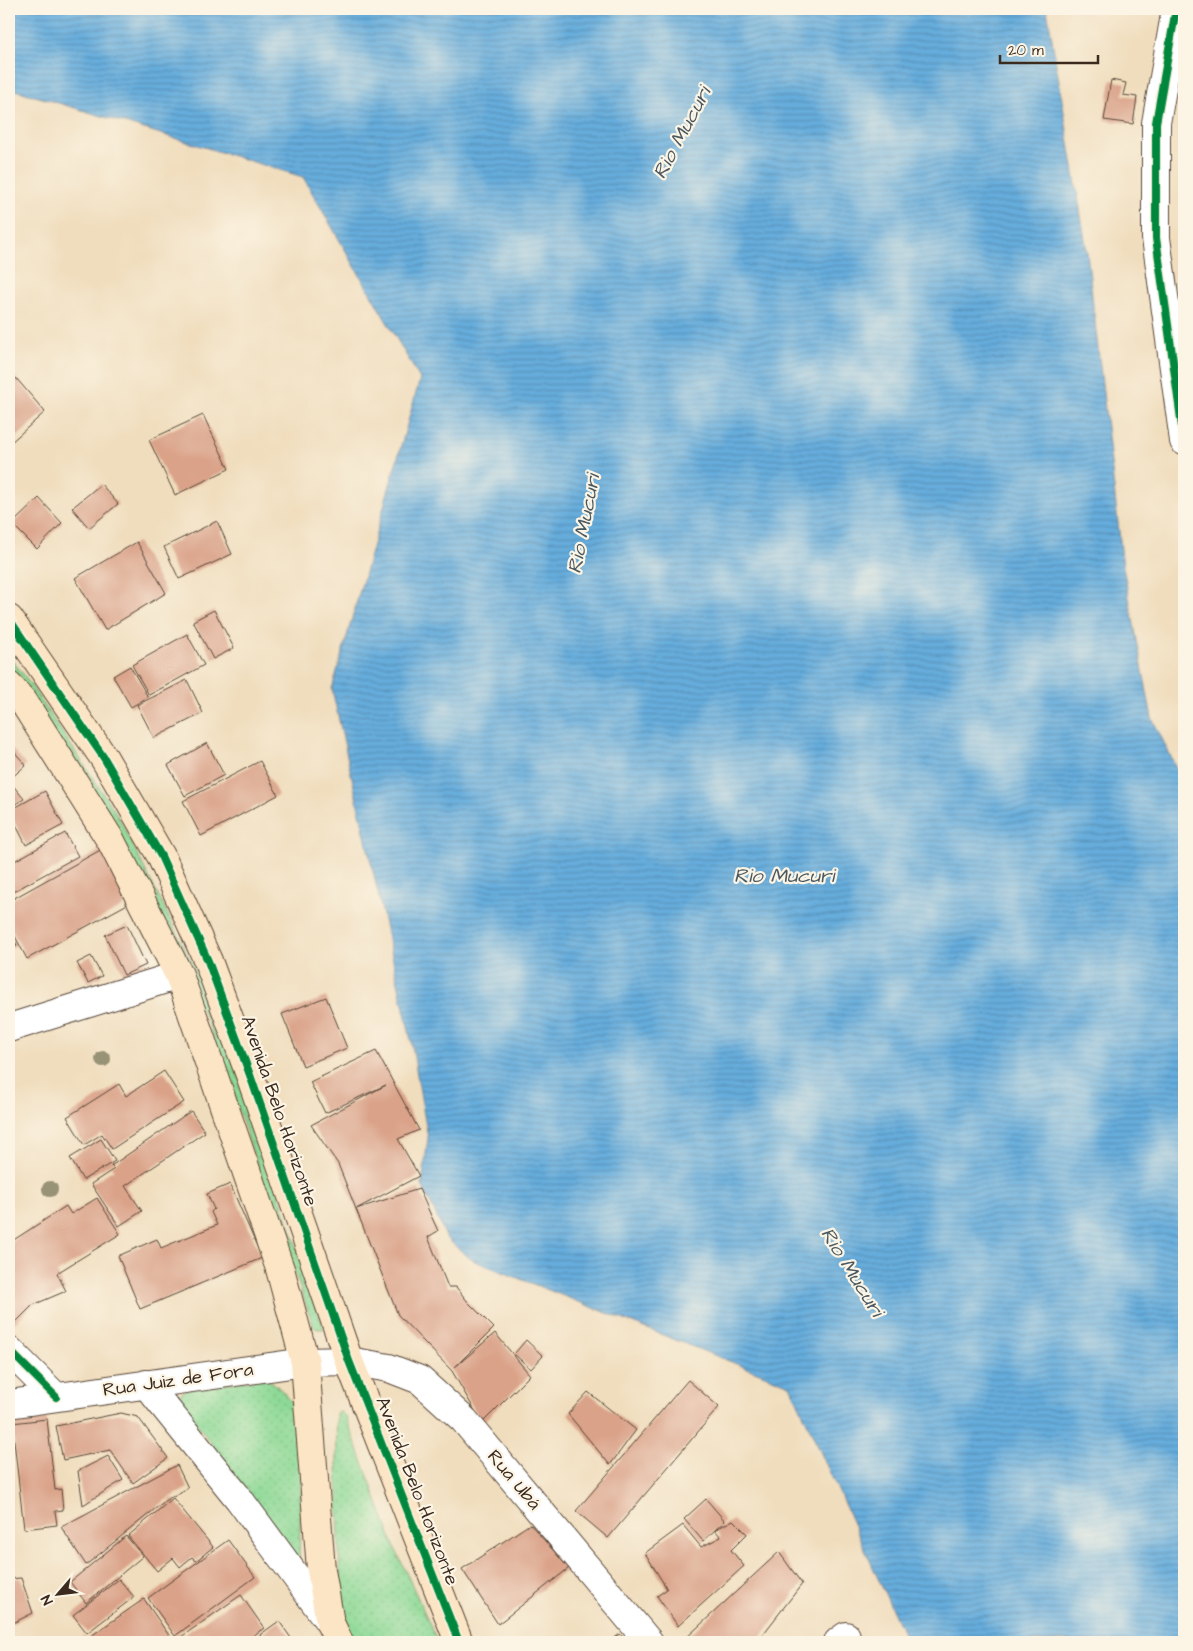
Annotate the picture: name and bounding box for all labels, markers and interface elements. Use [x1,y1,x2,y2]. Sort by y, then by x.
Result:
scale bar [1000,32,1098,64]
text: 20 m [1008,40,1044,61]
water label: Rio Mucuri [646,80,719,184]
water label: Rio Mucuri [561,469,608,576]
water label: Rio Mucuri [734,862,837,890]
street label: Avenida Belo Horizonte [234,1012,324,1210]
water label: Rio Mucuri [814,1222,892,1324]
street label: Rua Juiz de Fora [101,1356,255,1404]
street label: Avenida Belo Horizonte [369,1393,465,1589]
street label: Rua Ubá [481,1444,548,1516]
north arrow [32,1568,82,1618]
text: N [36,1591,58,1608]

